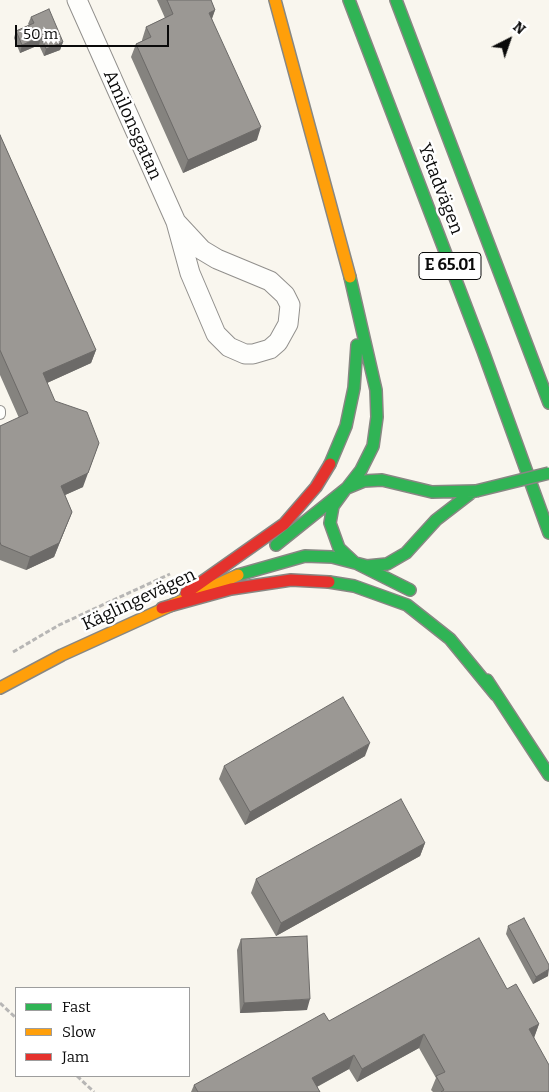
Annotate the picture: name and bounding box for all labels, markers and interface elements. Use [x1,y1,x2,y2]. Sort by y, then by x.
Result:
scale bar [18,15,171,47]
north arrow [484,15,534,65]
text: N [510,18,529,38]
text: 50 m [23,25,58,43]
street label: Amilonsgatan [98,67,166,183]
street label: Ystadvägen [413,141,467,237]
road number: E 65.01 [419,252,481,280]
street label: Käglingevägen [79,564,199,636]
legend [15,987,190,1077]
text: Fast [62,998,91,1016]
text: Slow [62,1023,96,1041]
text: Jam [62,1048,89,1066]

